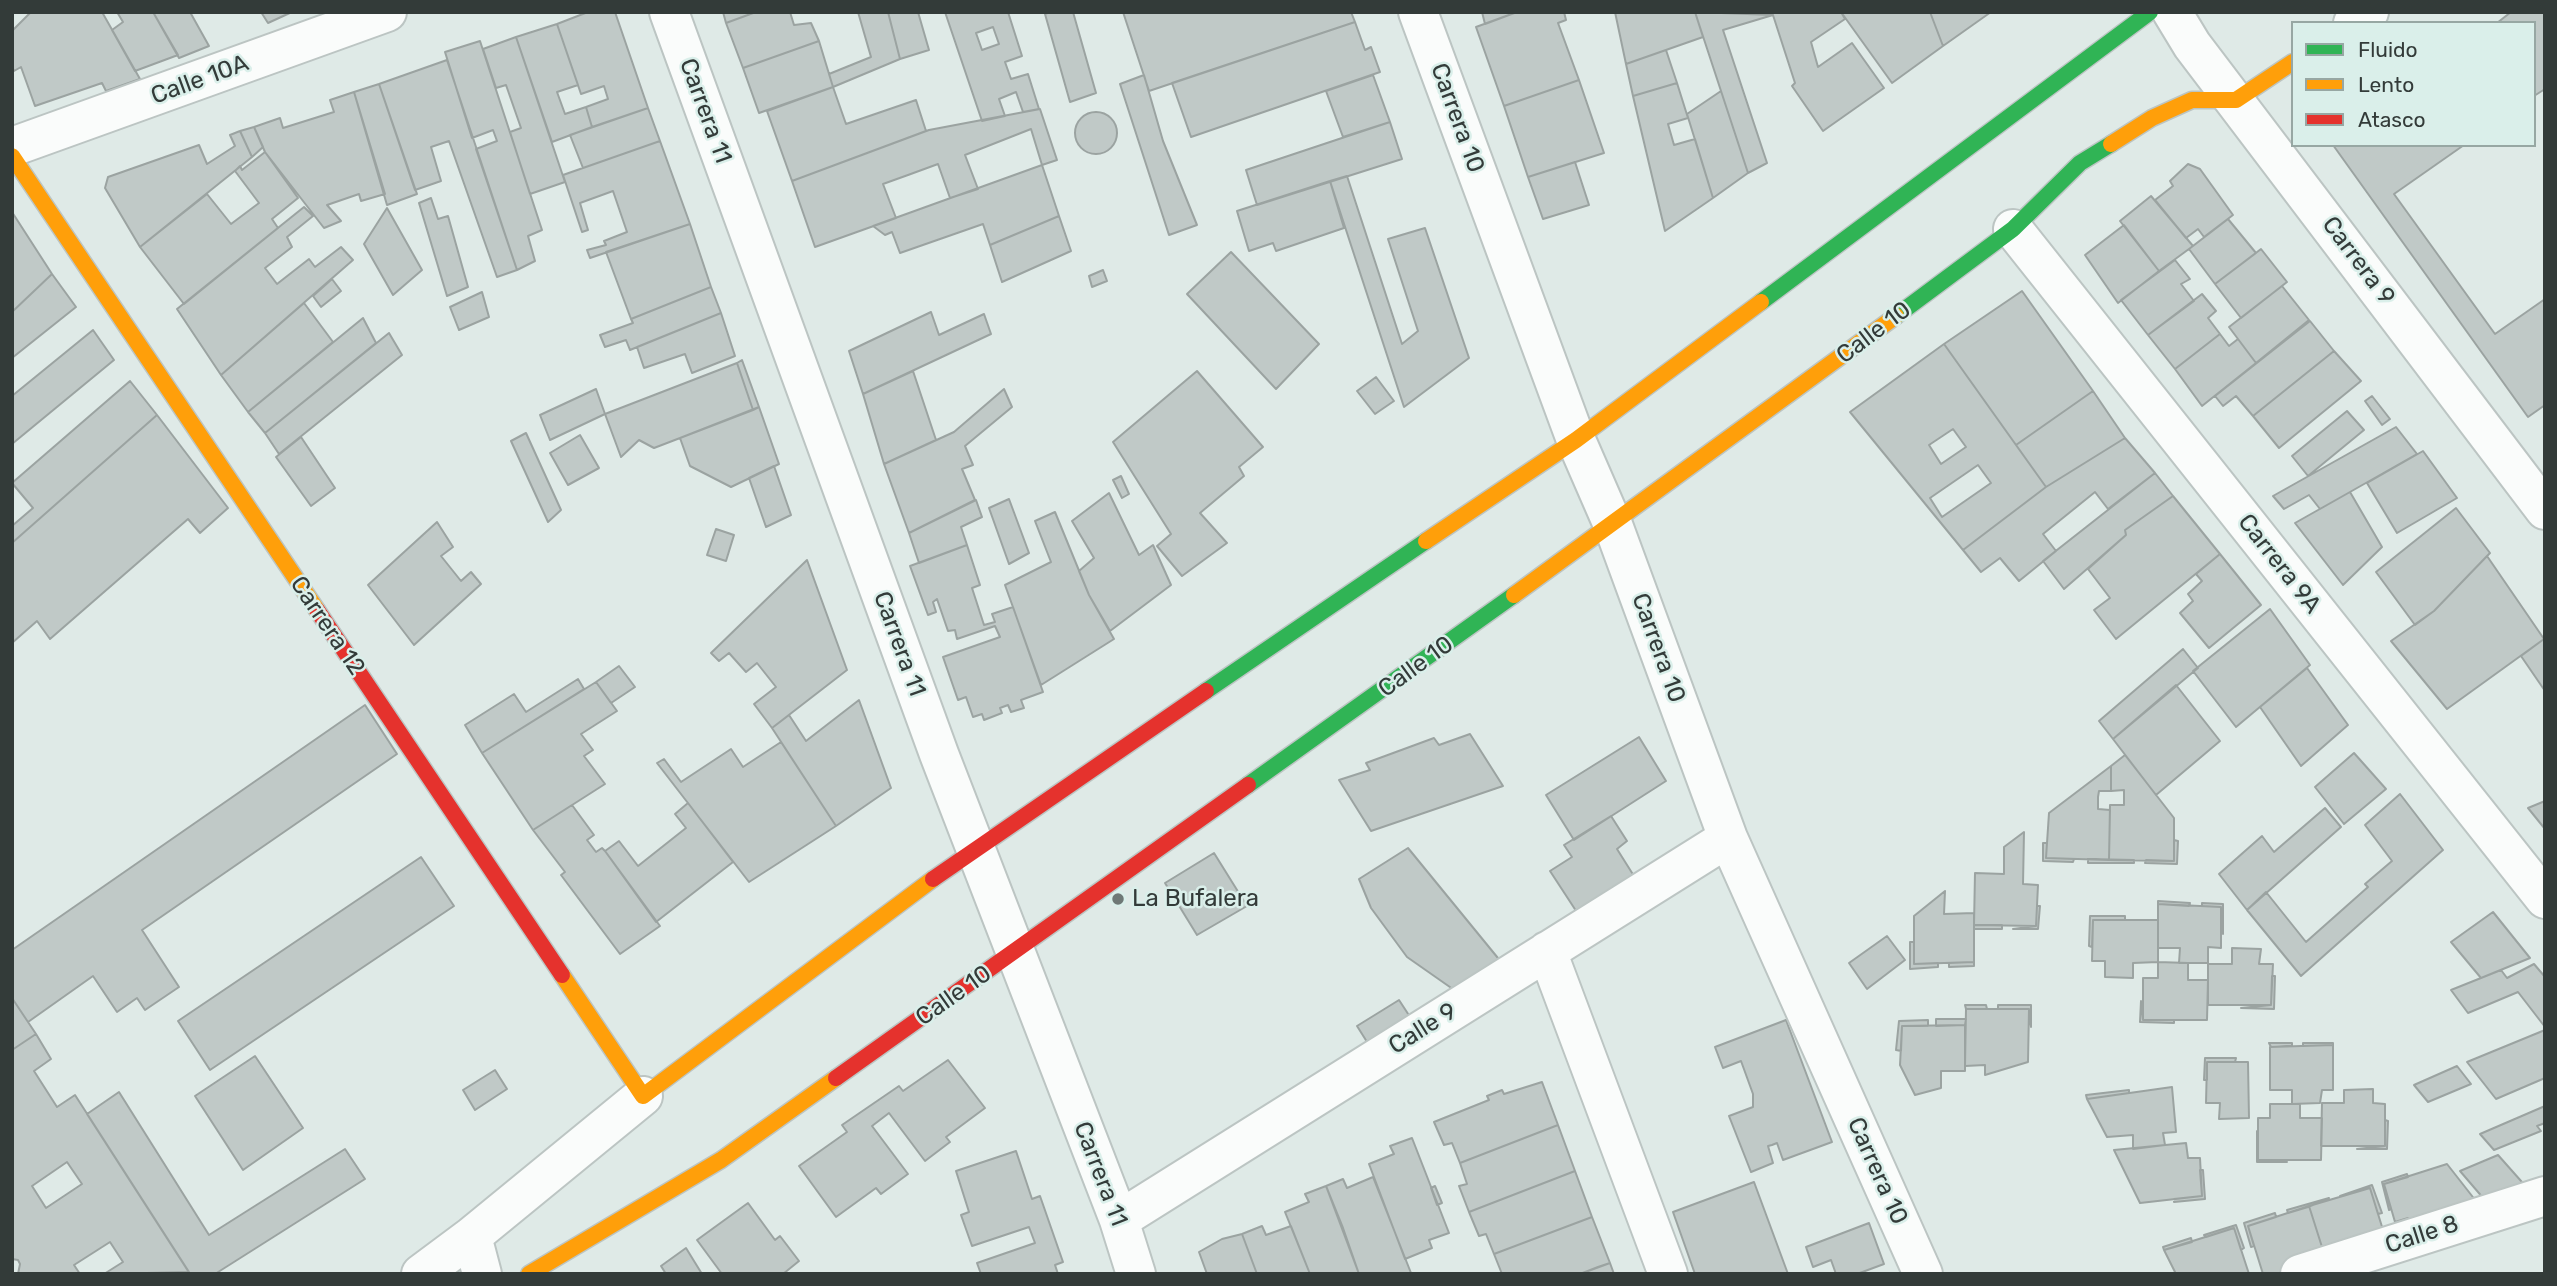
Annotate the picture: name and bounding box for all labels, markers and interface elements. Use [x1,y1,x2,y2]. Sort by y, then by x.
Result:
legend [2291,21,2536,147]
text: Fluido [2358,37,2418,62]
street label: Calle 10A [147,49,253,111]
street label: Carrera 11 [673,55,737,167]
street label: Carrera 10 [1424,59,1490,177]
text: Lento [2358,72,2414,97]
text: Atasco [2358,107,2426,132]
street label: Carrera 9 [2316,211,2400,311]
street label: Calle 10 [1831,296,1917,370]
street label: Carrera 9A [2231,509,2327,619]
street label: Carrera 12 [283,571,371,681]
street label: Carrera 11 [867,588,931,700]
street label: Carrera 10 [1625,589,1691,707]
street label: Calle 10 [1373,630,1459,704]
place label: La Bufalera [1132,885,1259,913]
marker: La Bufalera [1110,891,1126,907]
street label: Calle 10 [911,960,997,1032]
street label: Calle 9 [1384,997,1462,1061]
street label: Carrera 10 [1841,1113,1913,1229]
street label: Carrera 11 [1067,1118,1133,1230]
street label: Calle 8 [2382,1210,2462,1260]

